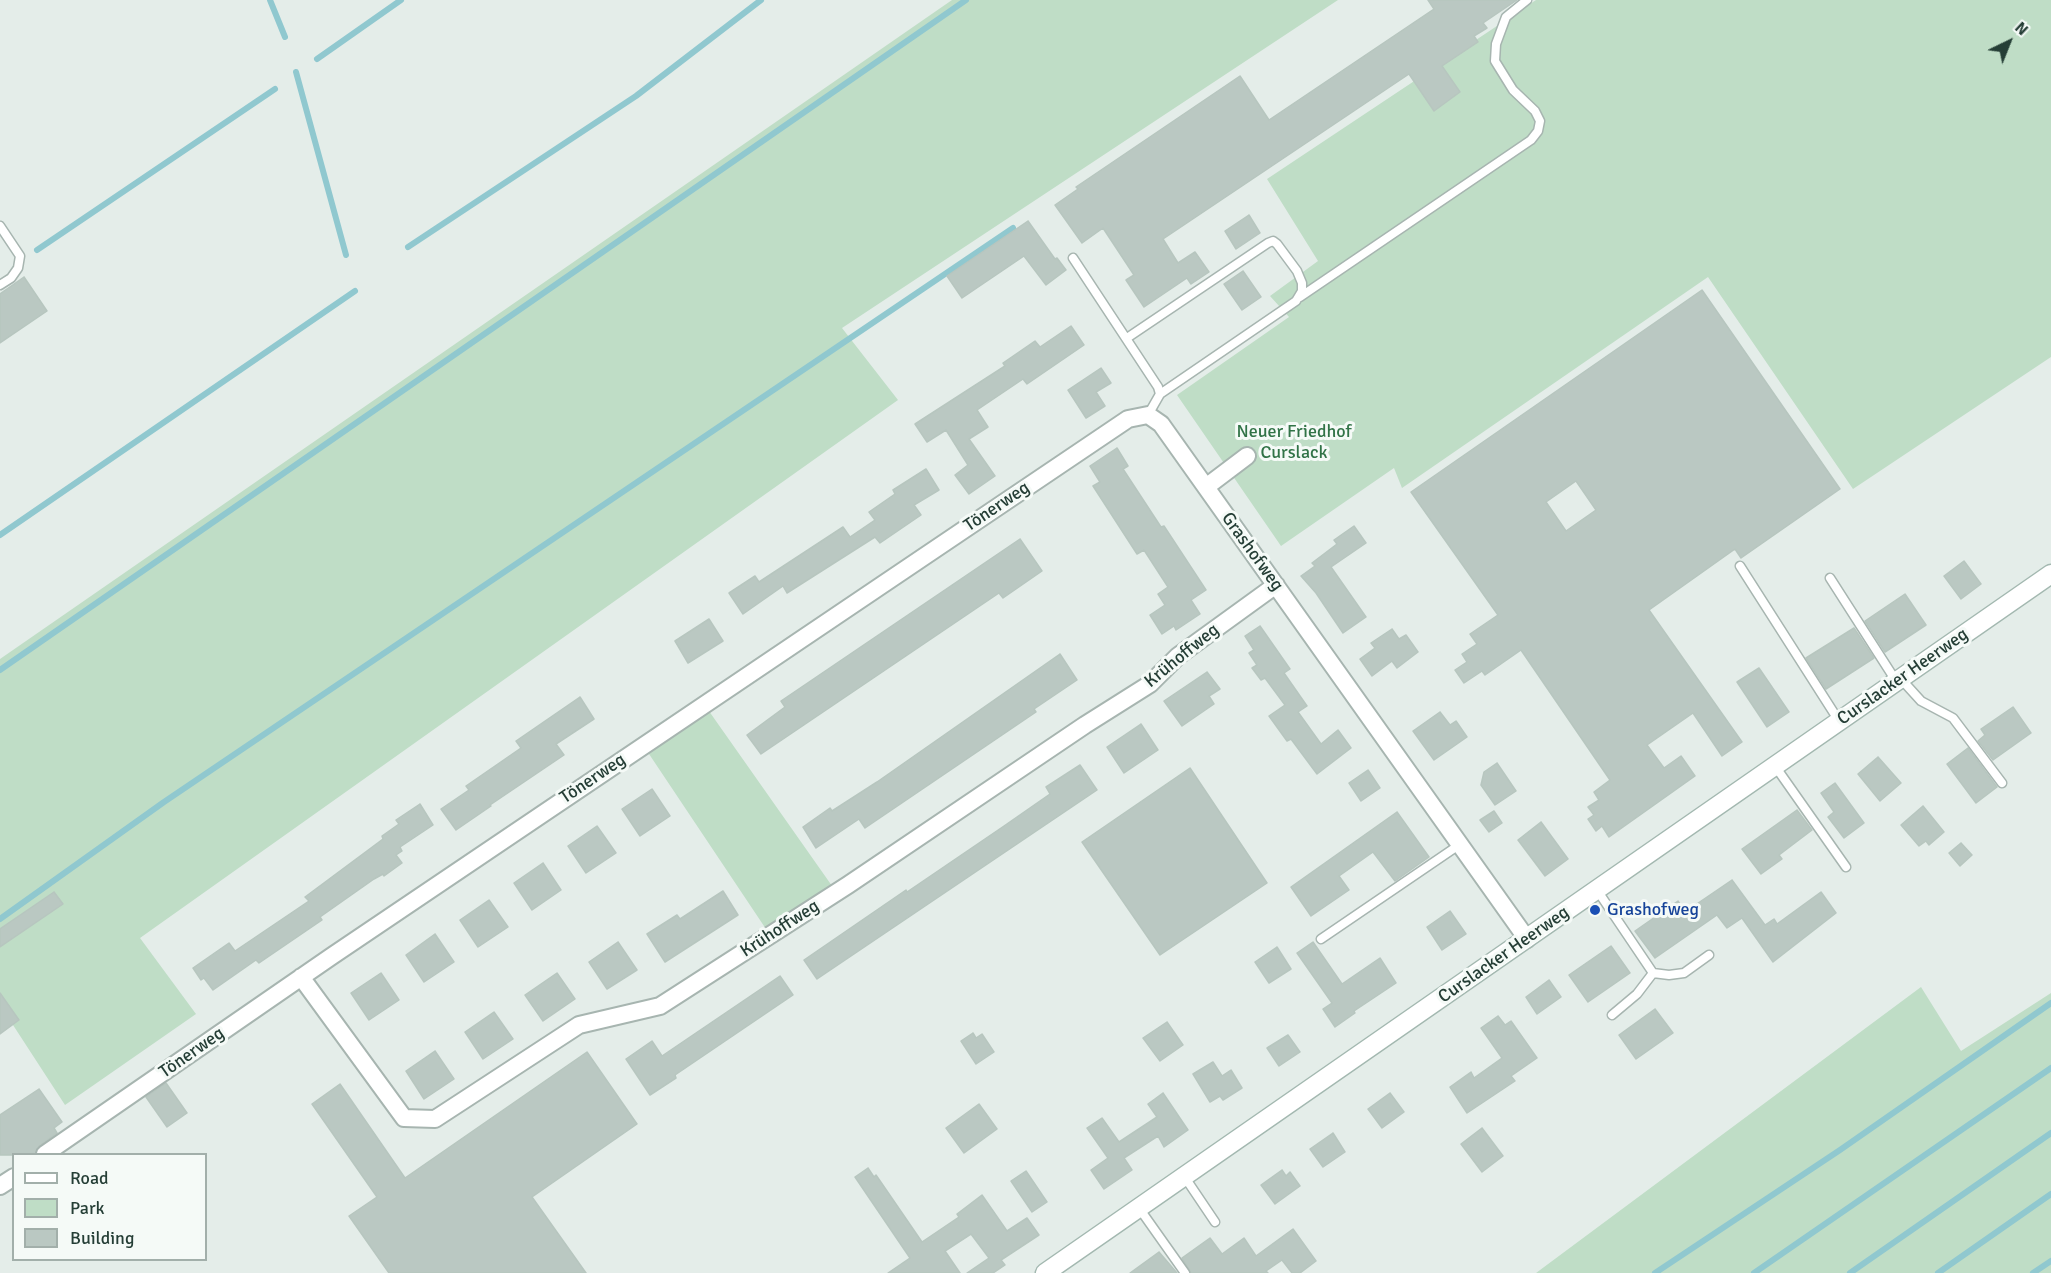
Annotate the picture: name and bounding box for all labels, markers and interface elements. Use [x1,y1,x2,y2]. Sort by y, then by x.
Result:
north arrow [1979,12,2039,72]
text: N [2010,18,2032,40]
park label: Neuer Friedhof Curslack [1236,421,1352,464]
street label: Tönerweg [960,477,1034,537]
street label: Grashofweg [1216,508,1288,596]
street label: Krühoffweg [1140,619,1224,693]
street label: Curslacker Heerweg [1833,624,1973,730]
street label: Tönerweg [556,749,630,809]
street label: Krühoffweg [737,896,823,962]
place label: Grashofweg [1607,899,1699,921]
street label: Curslacker Heerweg [1434,902,1574,1008]
marker: Grashofweg [1588,903,1602,917]
street label: Tönerweg [155,1023,229,1083]
legend [12,1153,207,1261]
text: Road [70,1167,109,1189]
text: Park [70,1197,105,1219]
text: Building [70,1227,134,1249]

